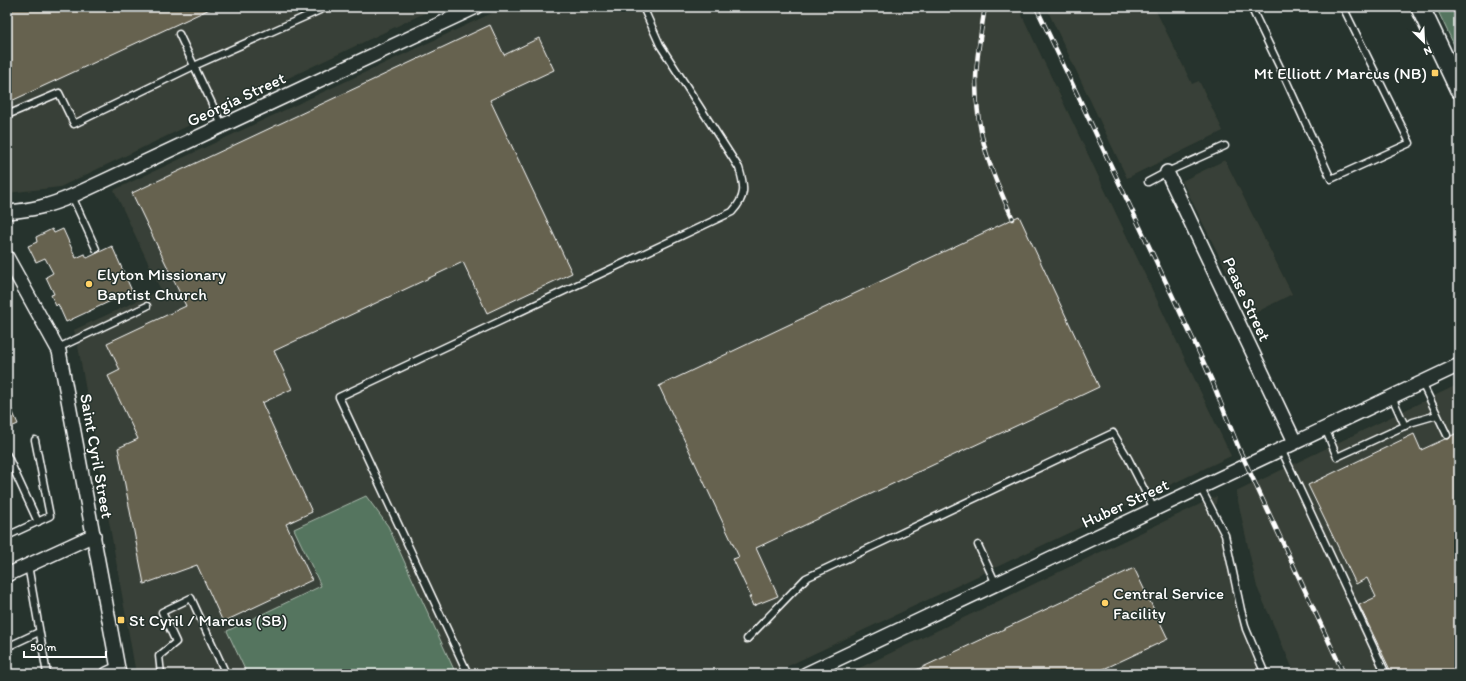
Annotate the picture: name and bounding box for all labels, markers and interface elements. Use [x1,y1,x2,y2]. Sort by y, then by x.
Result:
north arrow [1404,22,1444,62]
text: N [1422,43,1434,58]
place label: Mt Elliott / Marcus (NB) [1254,63,1427,83]
street label: Georgia Street [184,67,289,131]
marker: Mt Elliott / Marcus (NB) [1430,68,1440,78]
street label: Pease Street [1219,254,1275,344]
place label: Elyton Missionary Baptist Church [97,264,226,304]
marker: Elyton Missionary Baptist Church [84,279,94,289]
street label: Saint Cyril Street [76,392,118,521]
street label: Huber Street [1078,474,1172,532]
place label: Central Service Facility [1113,583,1224,623]
marker: Central Service Facility [1100,598,1110,608]
place label: St Cyril / Marcus (SB) [129,610,287,630]
marker: St Cyril / Marcus (SB) [116,615,126,625]
scale bar [24,633,106,659]
text: 50 m [30,640,56,654]

